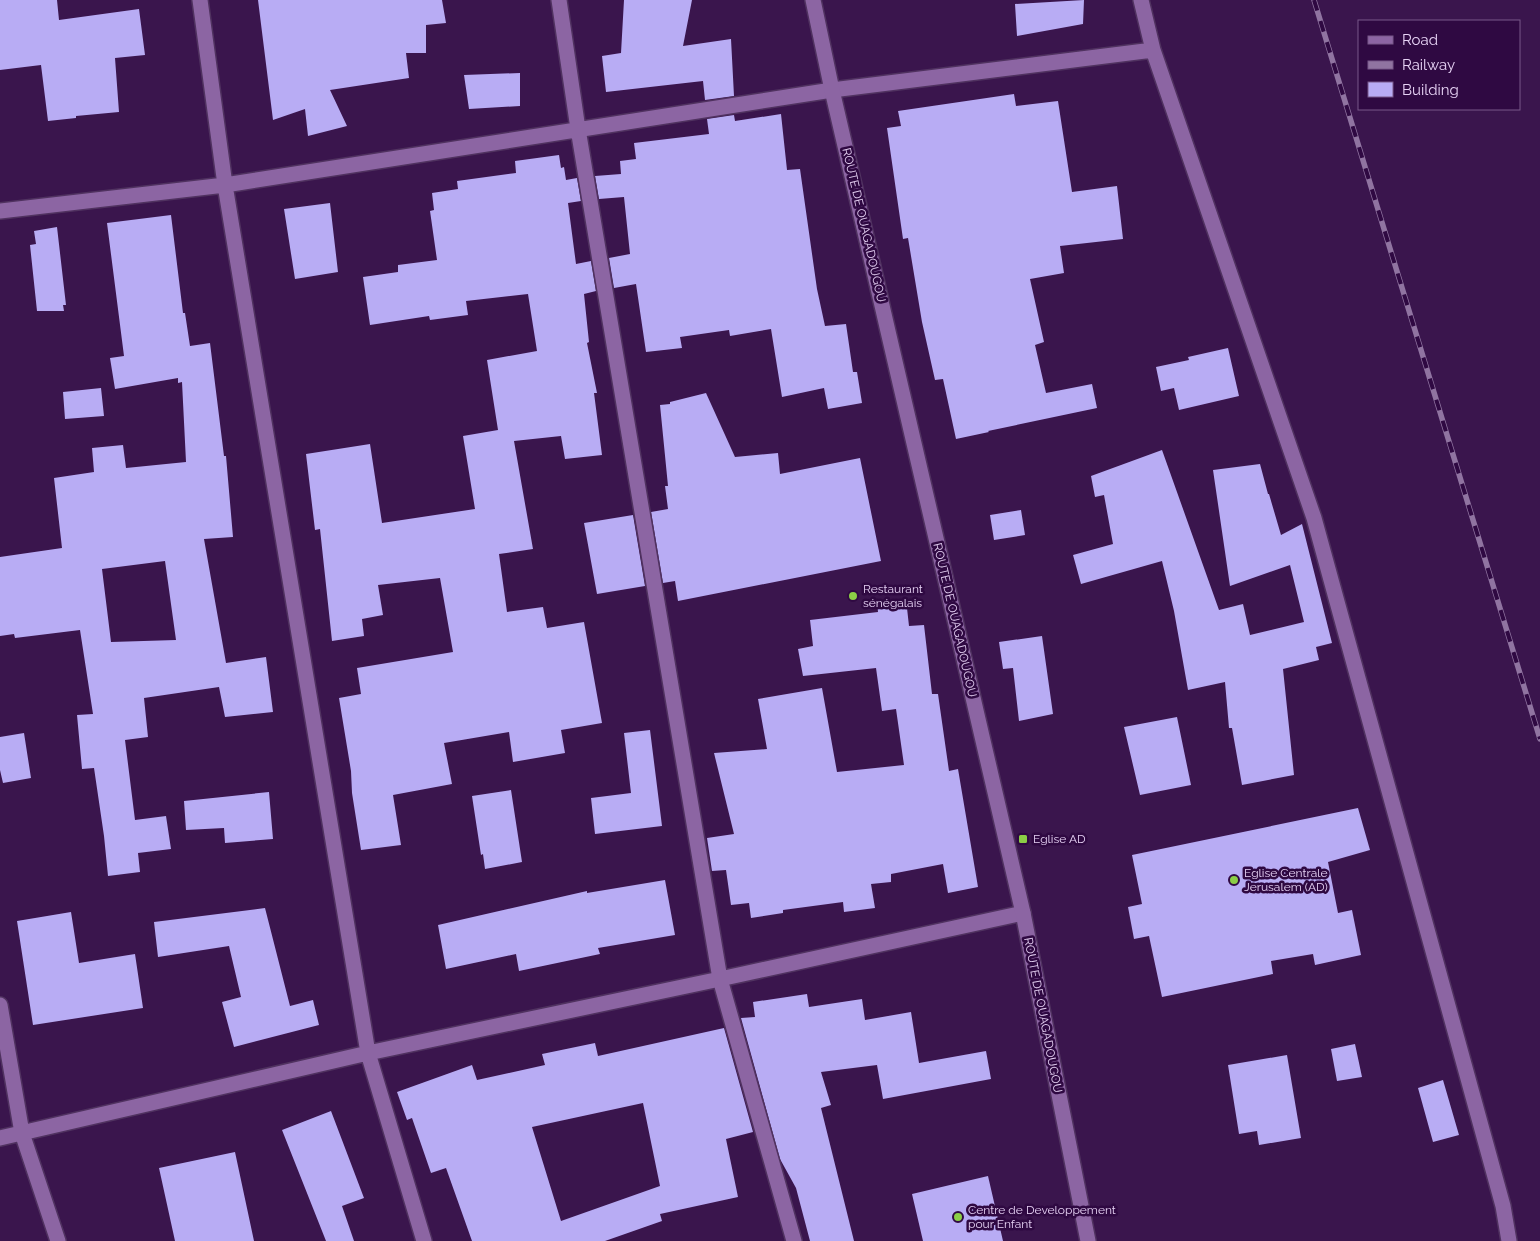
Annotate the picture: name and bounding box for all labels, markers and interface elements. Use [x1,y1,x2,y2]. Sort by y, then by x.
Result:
legend [1358,20,1520,110]
text: Road [1402,31,1438,49]
text: Railway [1402,56,1455,74]
text: Building [1402,81,1459,99]
street label: ROUTE DE OUAGADOUGOU [839,146,889,304]
street label: ROUTE DE OUAGADOUGOU [930,541,980,699]
place label: Restaurant sénégalais [863,582,923,610]
marker: Restaurant sénégalais [847,590,859,602]
place label: Eglise AD [1033,832,1086,846]
marker: Eglise AD [1017,833,1029,845]
place label: Eglise Centrale Jerusalem (AD) [1244,866,1328,894]
marker: Eglise Centrale Jerusalem (AD) [1228,874,1240,886]
street label: ROUTE DE OUAGADOUGOU [1021,936,1065,1094]
place label: Centre de Developpement pour Enfant [968,1203,1116,1231]
marker: Centre de Developpement pour Enfant [952,1211,964,1223]

